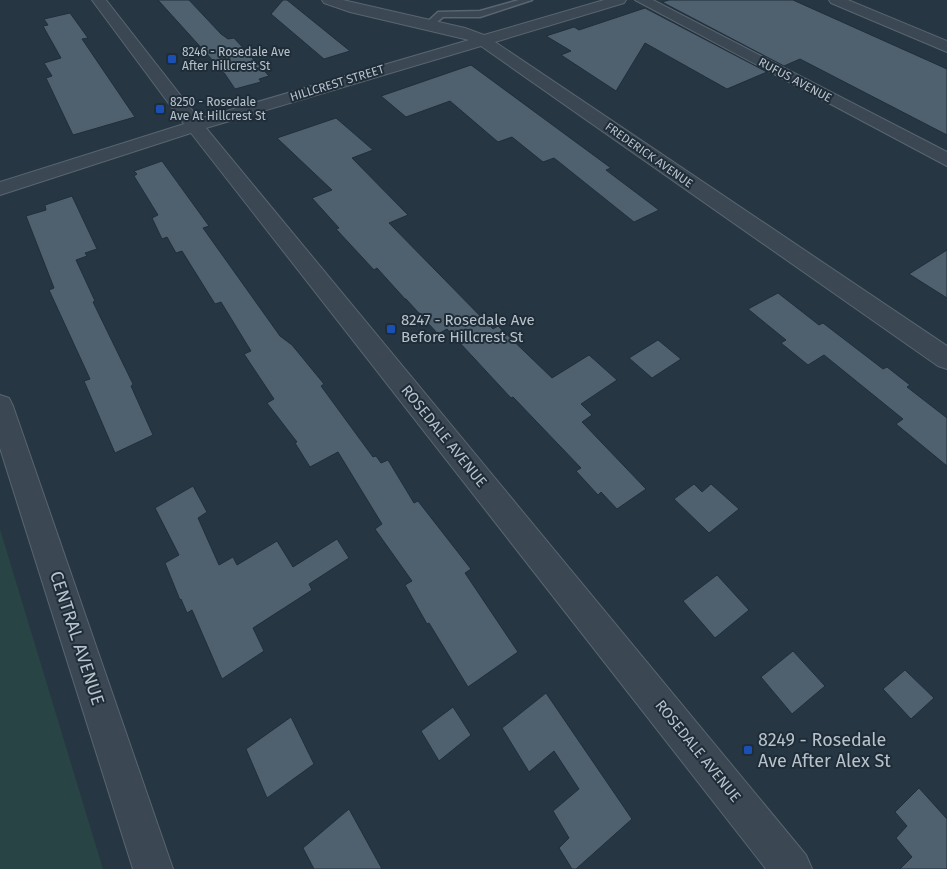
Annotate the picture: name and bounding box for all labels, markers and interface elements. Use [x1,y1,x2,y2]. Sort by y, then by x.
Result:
place label: 8246 - Rosedale Ave After Hillcrest St [182,45,290,73]
marker: 8246 - Rosedale Ave After Hillcrest St [166,53,178,65]
street label: RUFUS AVENUE [756,55,834,105]
street label: HILLCREST STREET [288,62,387,104]
place label: 8250 - Rosedale Ave At Hillcrest St [170,95,267,123]
marker: 8250 - Rosedale Ave At Hillcrest St [154,103,166,115]
street label: FREDERICK AVENUE [602,119,696,191]
place label: 8247 - Rosedale Ave Before Hillcrest St [401,311,535,346]
marker: 8247 - Rosedale Ave Before Hillcrest St [385,323,397,335]
street label: ROSEDALE AVENUE [397,381,491,491]
street label: CENTRAL AVENUE [45,568,109,708]
street label: ROSEDALE AVENUE [651,696,745,806]
place label: 8249 - Rosedale Ave After Alex St [758,729,891,772]
marker: 8249 - Rosedale Ave After Alex St [742,744,754,756]

